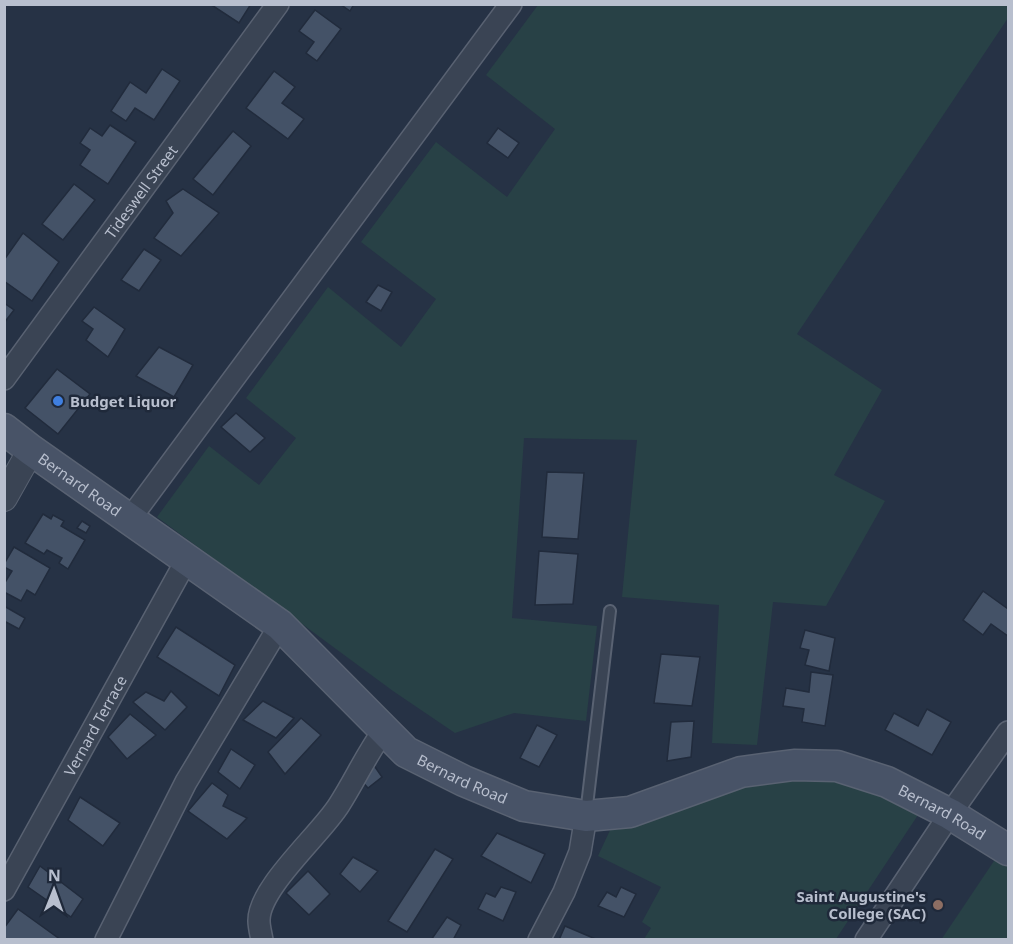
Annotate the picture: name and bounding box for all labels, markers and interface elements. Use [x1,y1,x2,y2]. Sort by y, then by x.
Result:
street label: Tideswell Street [100,141,182,242]
place label: Budget Liquor [70,391,177,411]
marker: Budget Liquor [51,394,65,408]
street label: Bernard Road [34,448,125,521]
street label: Vernard Terrace [59,672,131,779]
street label: Bernard Road [414,749,511,808]
street label: Bernard Road [895,779,990,844]
north arrow [24,860,84,920]
text: N [48,864,61,886]
place label: Saint Augustine's College (SAC) [797,886,926,923]
marker: Saint Augustine's College (SAC) [931,898,945,912]

